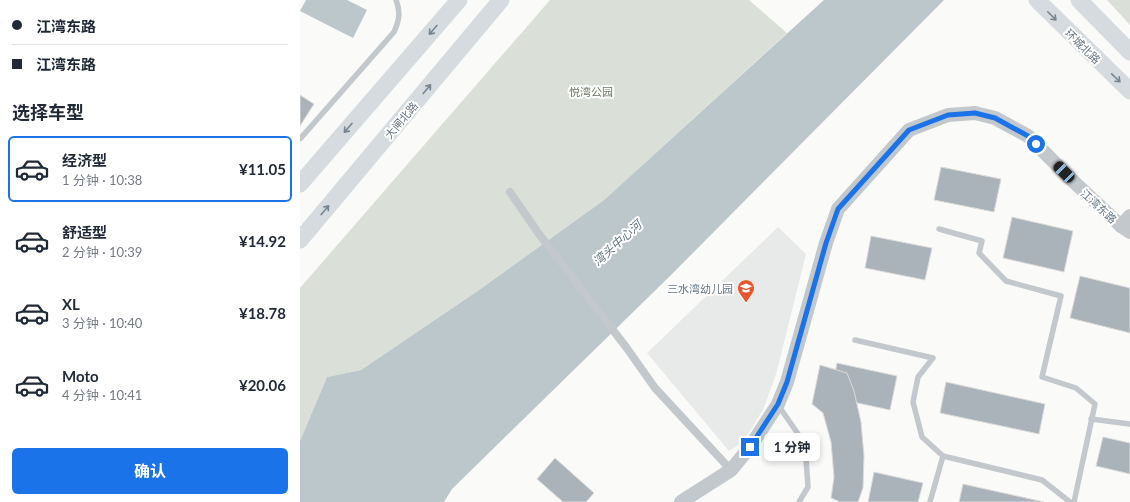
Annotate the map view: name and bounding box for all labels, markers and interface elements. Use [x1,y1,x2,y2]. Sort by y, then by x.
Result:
one-way arrow [1047,11,1057,21]
text: 江湾东路 [36,17,96,35]
one-way arrow [429,24,438,35]
street label: 环城北路 [1063,26,1103,66]
text: 江湾东路 [36,55,96,73]
one-way arrow [1111,73,1121,82]
one-way arrow [422,84,431,95]
park label: 悦湾公园 [569,85,613,98]
street label: 大闸北路 [382,99,420,141]
text: 选择车型 [12,101,84,123]
one-way arrow [344,123,353,133]
route start [1027,135,1045,153]
icon: car [14,151,50,187]
text: 经济型 [62,151,107,169]
car [1051,159,1077,185]
text: ¥11.05 [239,160,286,178]
text: 1 分钟 · 10:38 [62,172,142,188]
street label: 江湾东路 [1078,186,1120,226]
one-way arrow [321,205,330,216]
water label: 湾头中心河 [590,216,646,269]
icon: car [14,223,50,259]
text: 舒适型 [62,223,107,241]
text: ¥14.92 [239,232,286,250]
text: 2 分钟 · 10:39 [62,244,142,260]
school or university icon: 三水湾幼儿园 [736,278,756,303]
place label: 三水湾幼儿园 [667,282,733,295]
icon: car [14,295,50,331]
text: XL [62,295,80,313]
text: ¥18.78 [239,304,286,322]
text: 3 分钟 · 10:40 [62,315,142,331]
icon: car [14,367,50,403]
text: Moto [62,367,99,385]
text: ¥20.06 [239,376,286,394]
text: 4 分钟 · 10:41 [62,387,142,403]
callout: 1 分钟 [764,433,820,461]
route end [741,438,759,456]
text: 1 分钟 [774,439,810,455]
button: 确认 [12,448,288,494]

